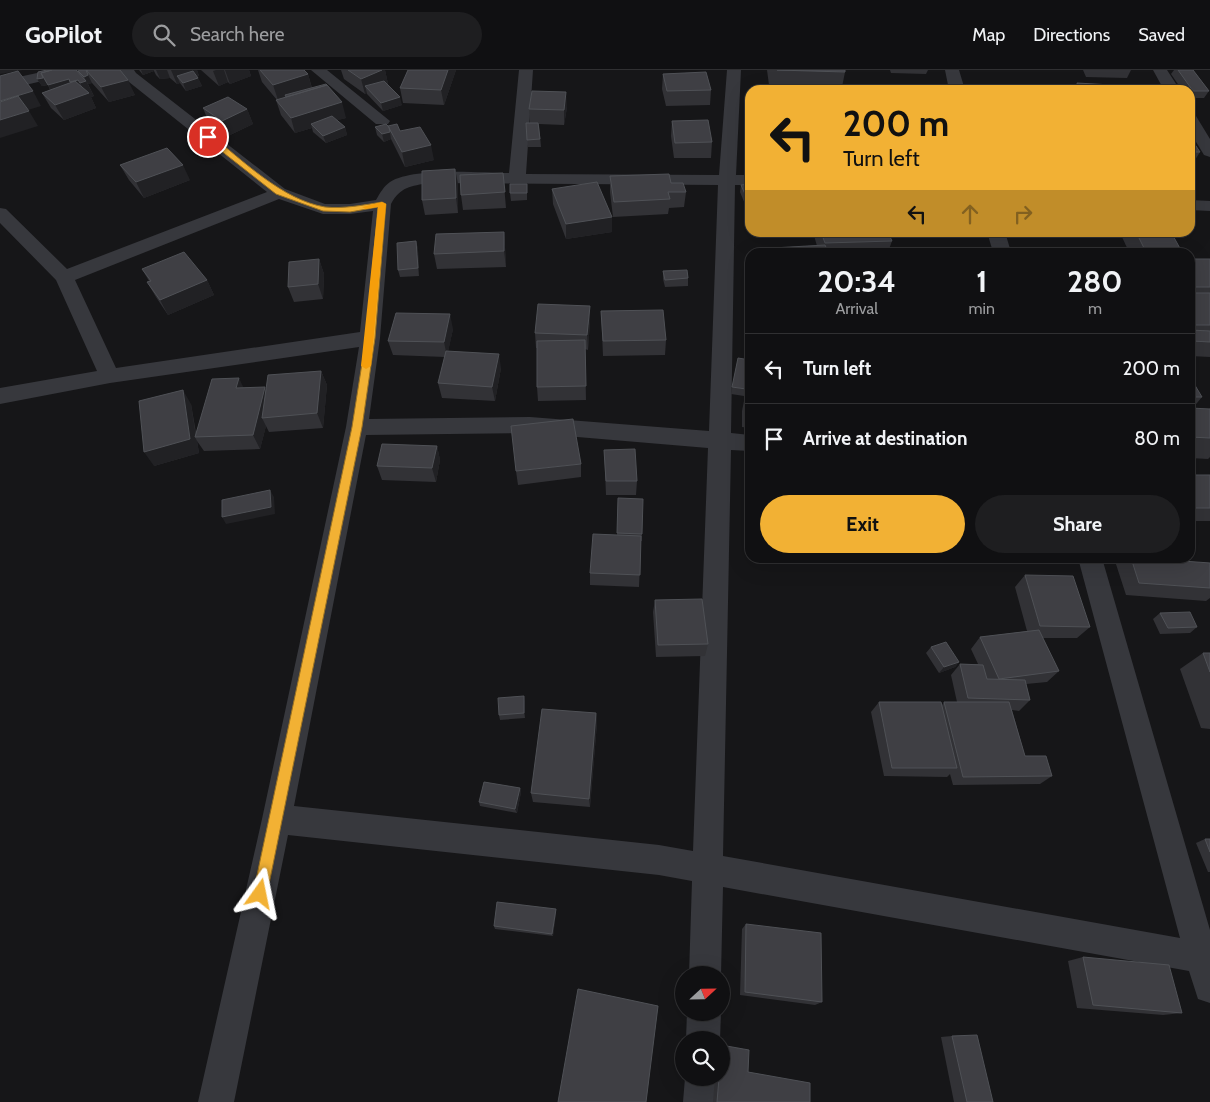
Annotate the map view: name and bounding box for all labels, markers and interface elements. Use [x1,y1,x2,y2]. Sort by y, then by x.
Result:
search box [132,12,482,57]
text: GoPilot [25,20,102,49]
icon: search [150,21,178,49]
text: Search here [190,23,284,46]
text: Map [972,24,1005,46]
text: Directions [1033,24,1110,46]
text: Saved [1138,24,1185,46]
text: 200 m [843,102,949,145]
icon: left [760,105,825,170]
pin [187,116,229,158]
icon: arrive [194,123,222,151]
text: Turn left [843,145,920,172]
icon: left [903,200,931,228]
icon: ahead [956,200,984,228]
icon: right [1009,200,1037,228]
text: 20:34 [817,263,896,300]
text: 1 [976,263,987,300]
text: 280 [1067,263,1123,300]
text: Arrival [835,299,878,318]
text: min [968,299,995,318]
text: m [1088,299,1102,318]
icon: left [760,355,788,383]
text: Turn left [803,357,871,380]
text: 200 m [1123,357,1180,380]
icon: arrive [760,425,788,453]
text: Arrive at destination [803,427,967,450]
text: 80 m [1134,427,1180,450]
button: Exit [760,495,965,553]
button: Share [975,495,1180,553]
position arrow [233,867,285,919]
north arrow [675,966,730,1021]
map controls [675,966,730,1086]
button: search [675,1031,730,1086]

